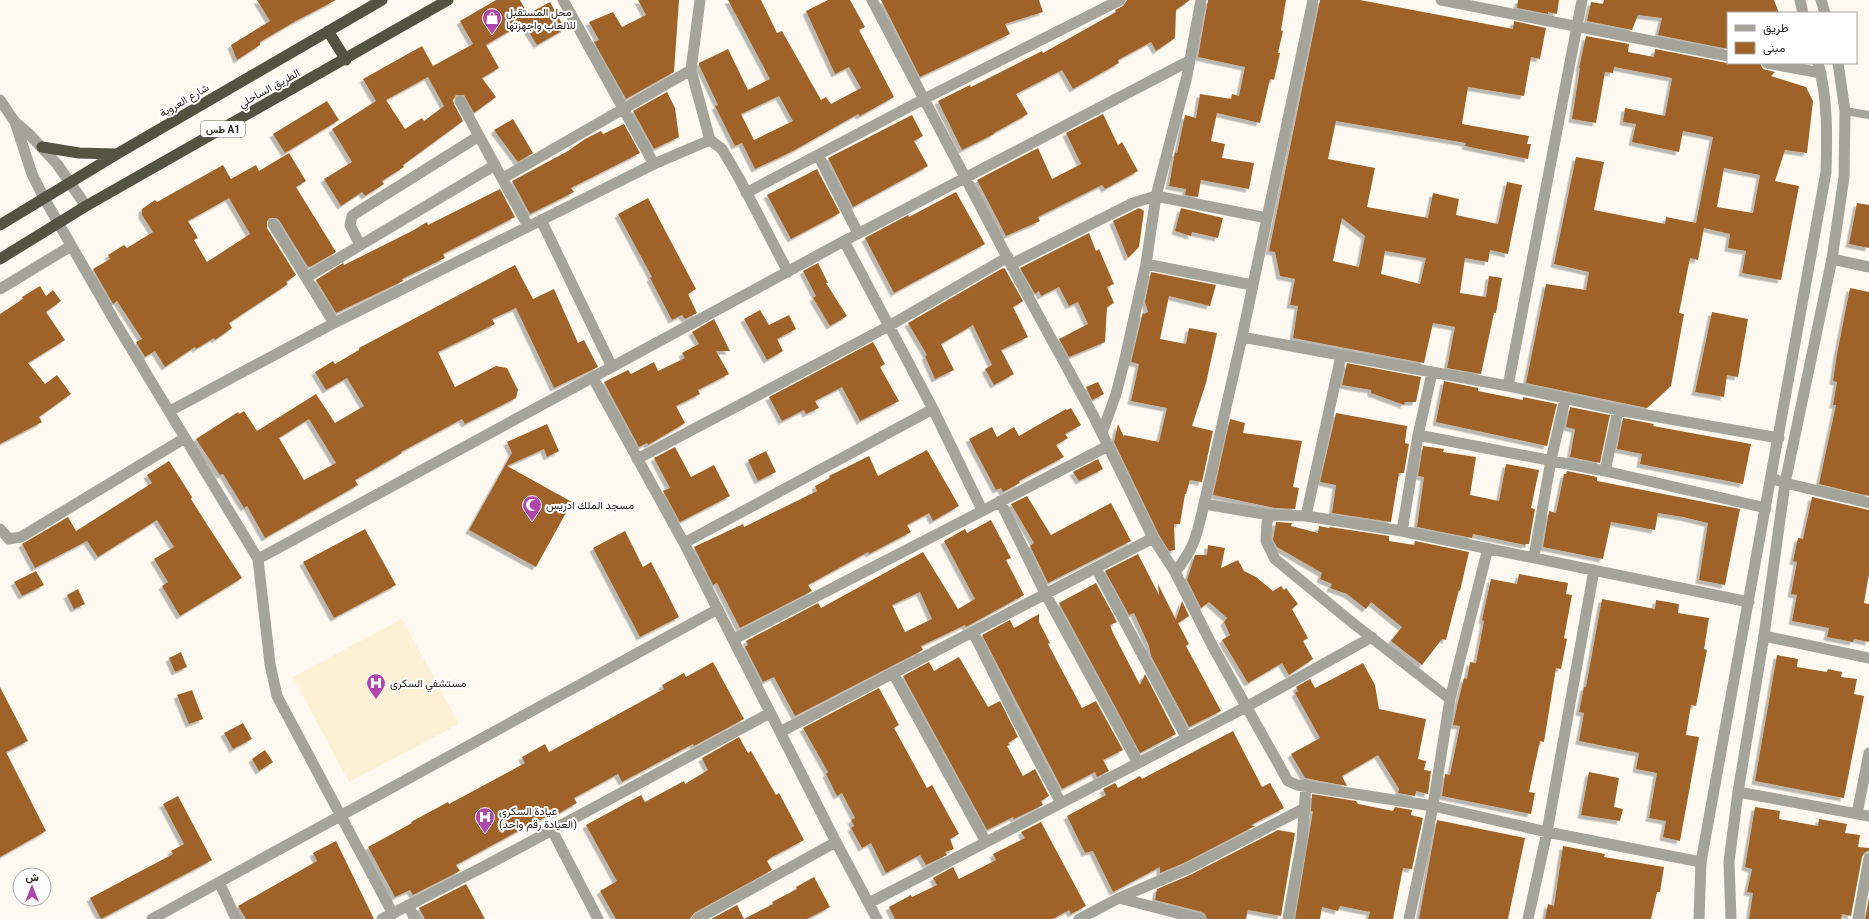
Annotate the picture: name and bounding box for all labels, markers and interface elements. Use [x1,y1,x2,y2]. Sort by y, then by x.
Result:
place label: محل المستقبل للالعاب واجهزتها [506,6,576,32]
shop icon: محل المستقبل للالعاب واجهزتها [481,7,503,35]
legend [1727,12,1857,64]
text: طريق [1763,21,1789,36]
text: مبنى [1763,41,1785,56]
street label: الطريق الساحلي [236,66,304,113]
street label: شارع العروبة [157,81,212,121]
road number: طس A1 [201,121,245,137]
mosque icon: مسجد الملك ادريس [521,494,543,522]
place label: مسجد الملك ادريس [546,499,634,512]
hospital icon: مستشفي السكرى [365,672,387,700]
place label: مستشفي السكرى [390,677,466,693]
place label: عيادة السكري (العيادة رقم واحد) [499,805,577,832]
hospital icon: عيادة السكري (العيادة رقم واحد) [474,806,496,834]
north arrow [12,867,52,907]
text: ش [25,871,39,884]

